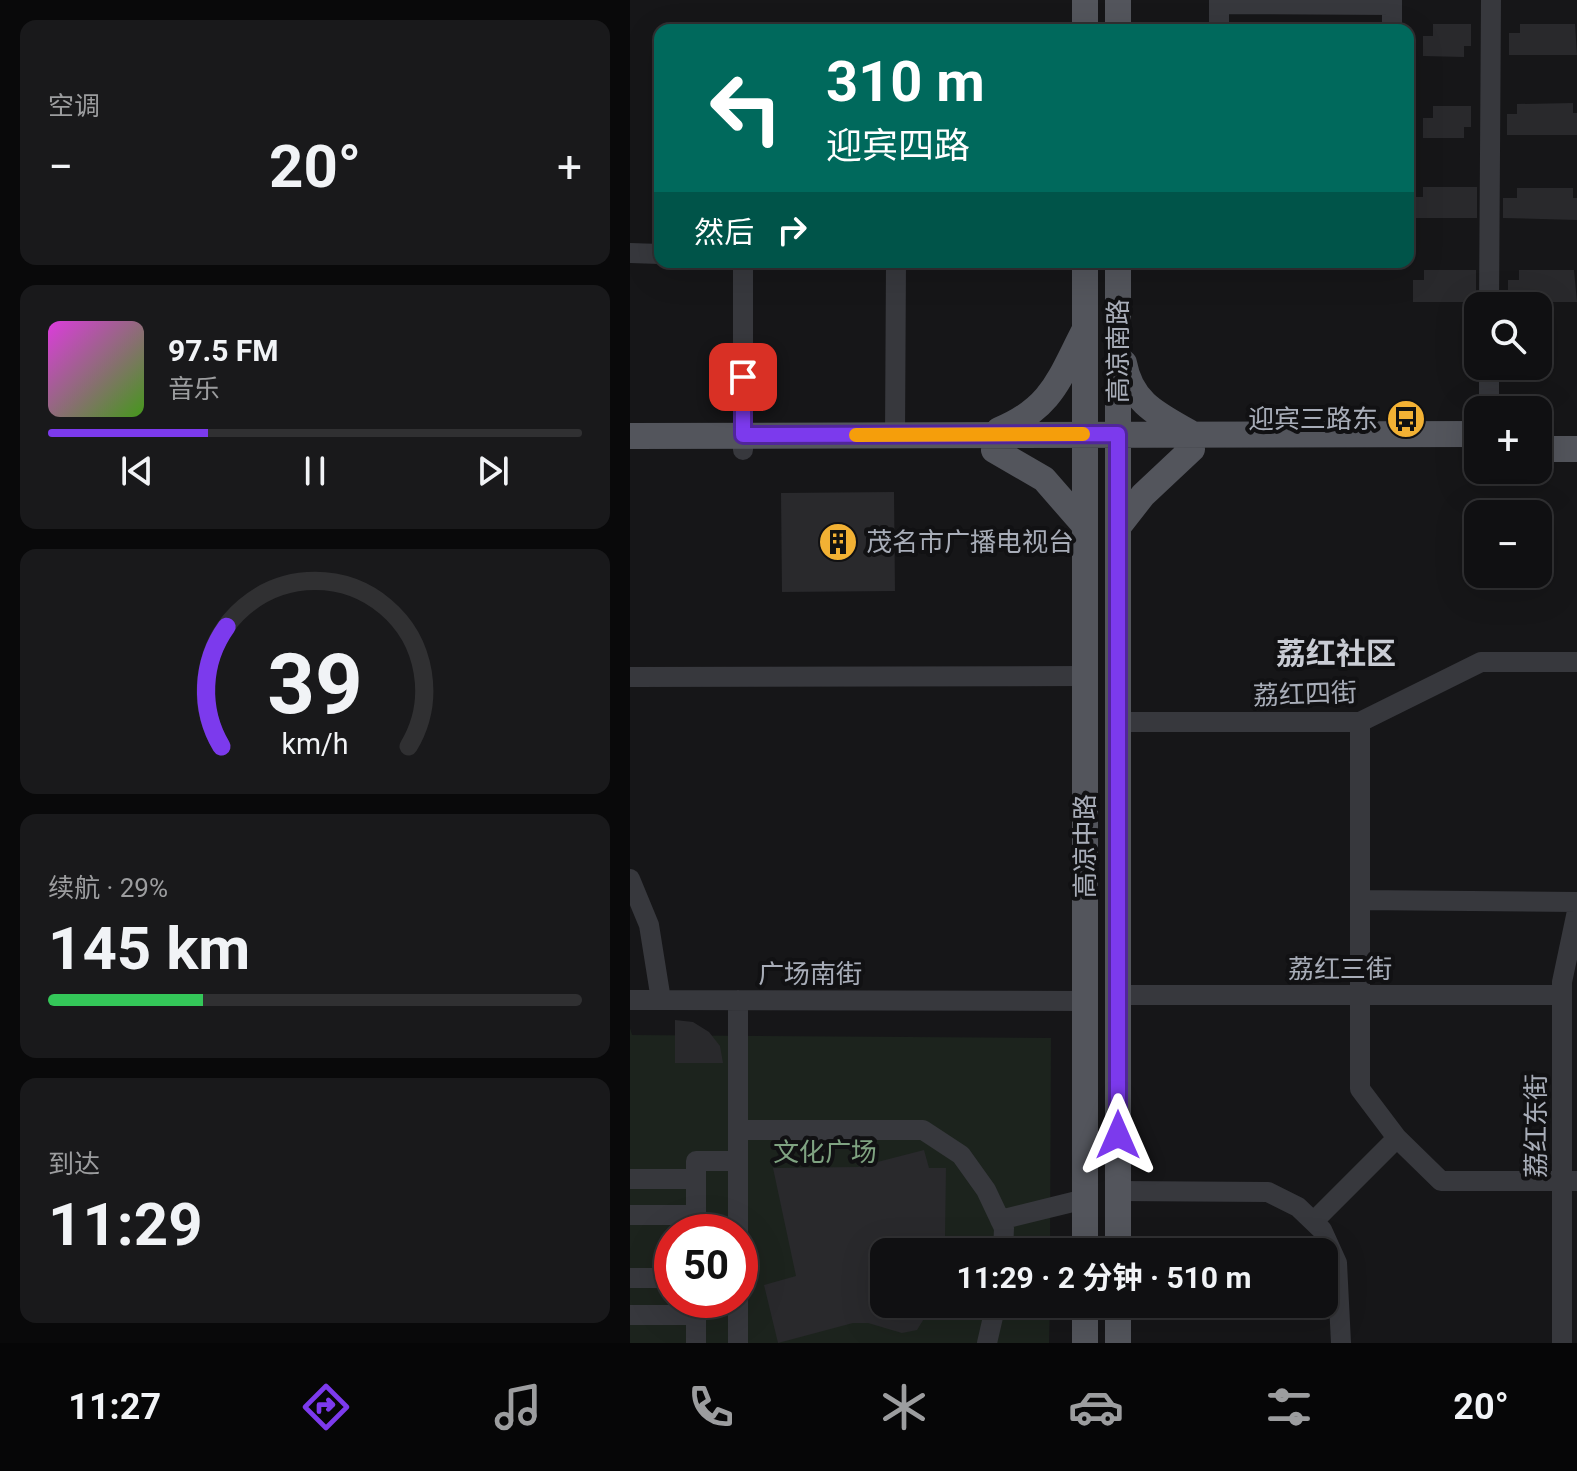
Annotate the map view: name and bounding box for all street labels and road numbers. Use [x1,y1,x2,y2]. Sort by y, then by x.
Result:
street label: 高凉南路 [1103,299,1133,403]
street label: 荔红四街 [1253,677,1357,711]
street label: 高凉中路 [1070,794,1100,898]
street label: 荔红三街 [1288,954,1392,984]
street label: 广场南街 [758,959,862,989]
street label: 荔红东街 [1521,1074,1551,1178]

